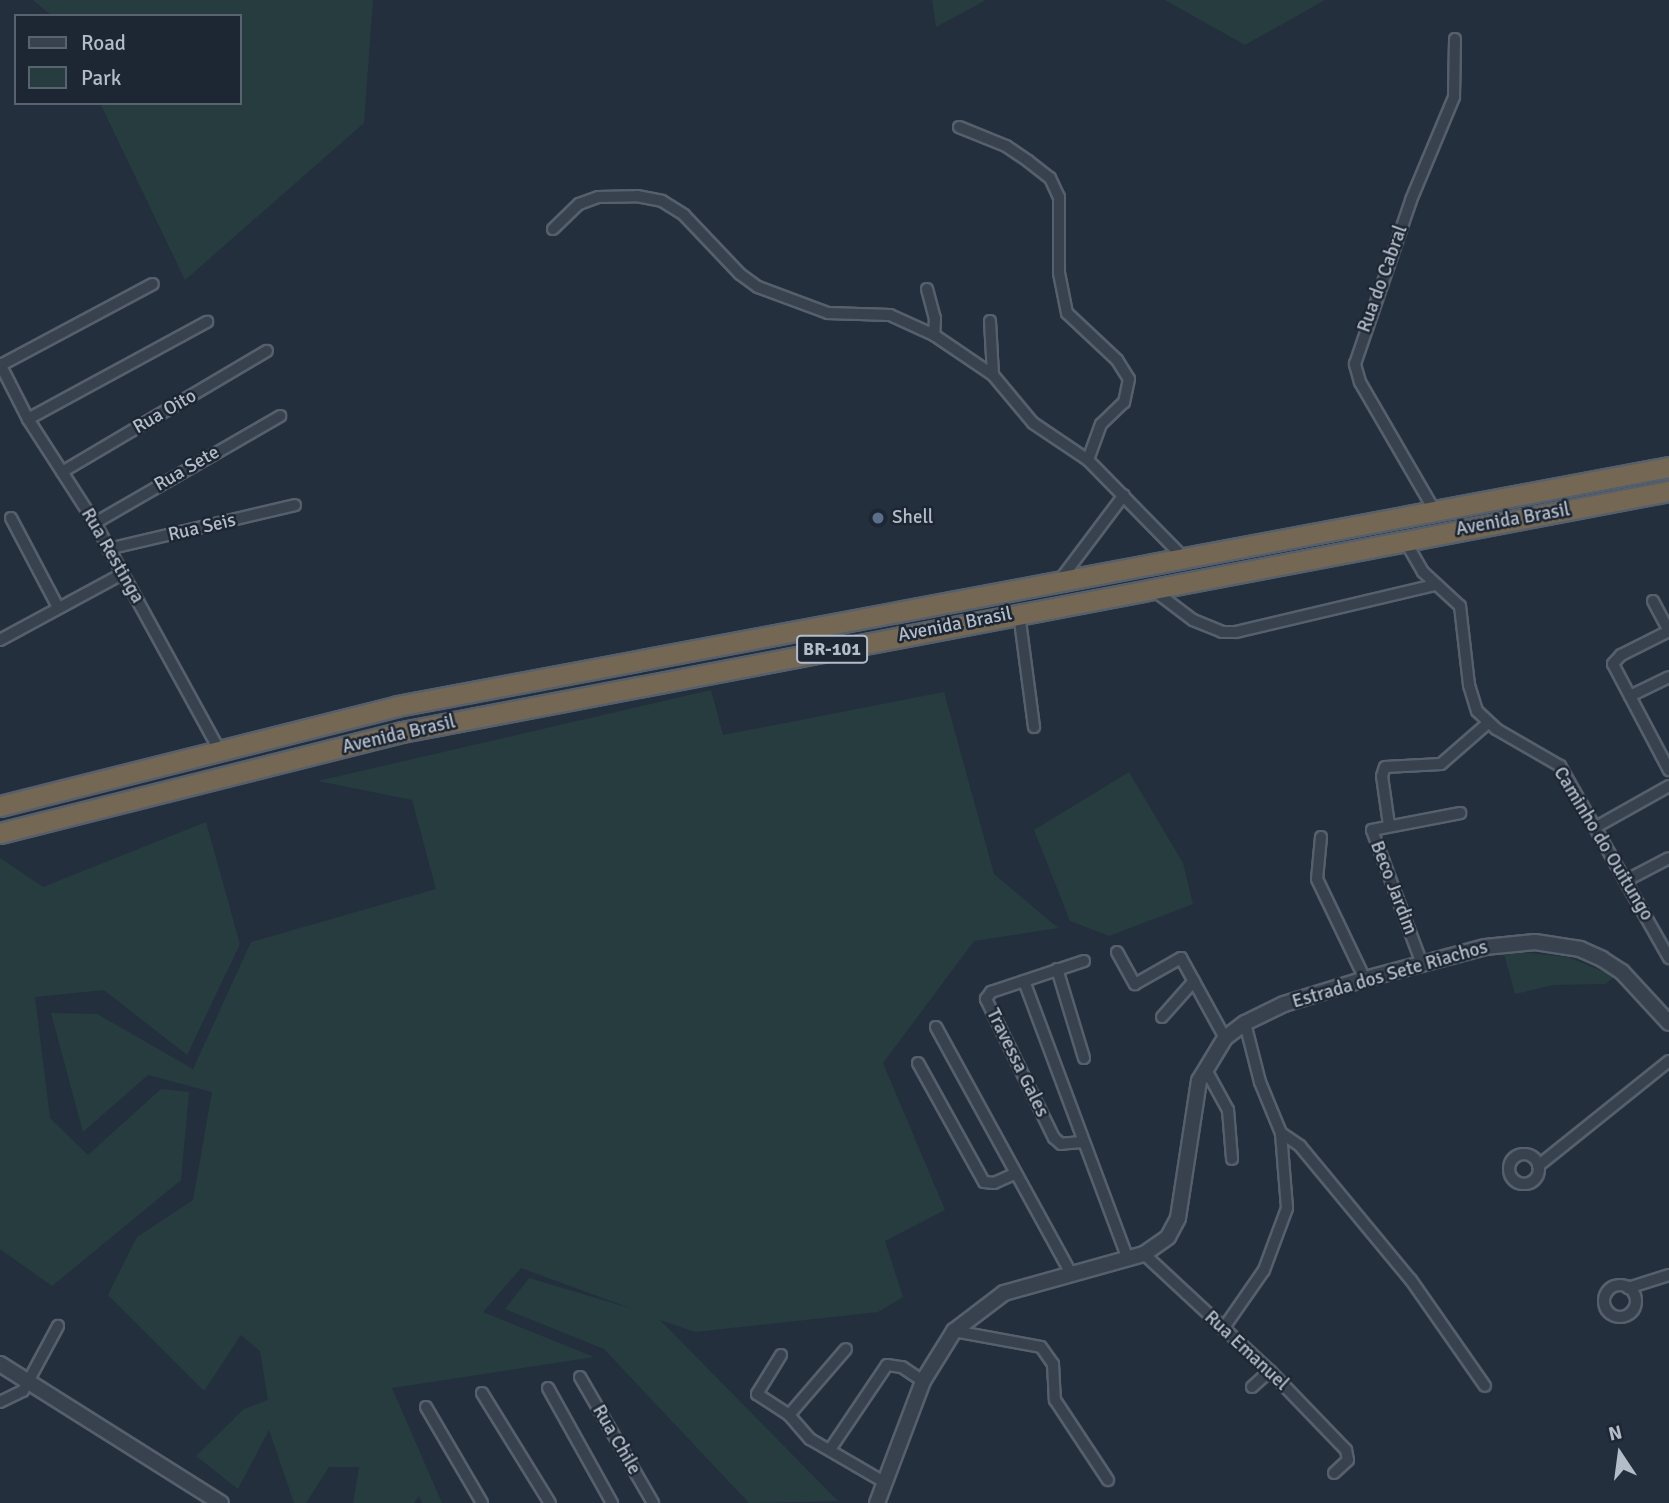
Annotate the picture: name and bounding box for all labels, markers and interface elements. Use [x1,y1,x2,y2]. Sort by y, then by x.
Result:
legend [14,14,242,105]
text: Road [81,30,126,56]
text: Park [81,65,121,91]
street label: Rua do Cabral [1353,222,1413,336]
street label: Rua Oito [129,385,201,439]
street label: Rua Sete [150,441,224,497]
street label: Avenida Brasil [1454,499,1572,541]
street label: Rua Restinga [76,504,148,608]
place label: Shell [892,507,933,529]
street label: Rua Seis [166,509,238,547]
marker: Shell [870,510,886,526]
street label: Avenida Brasil [896,603,1014,647]
road number: BR-101 [795,634,869,664]
street label: Avenida Brasil [340,711,458,759]
street label: Caminho do Ouitungo [1548,763,1658,925]
street label: Beco Jardim [1365,838,1421,938]
street label: Estrada dos Sete Riachos [1290,936,1490,1014]
street label: Travessa Gales [981,1005,1053,1121]
street label: Rua Emanuel [1199,1306,1293,1396]
street label: Rua Chile [587,1401,645,1479]
north arrow [1585,1419,1655,1489]
text: N [1606,1420,1624,1447]

